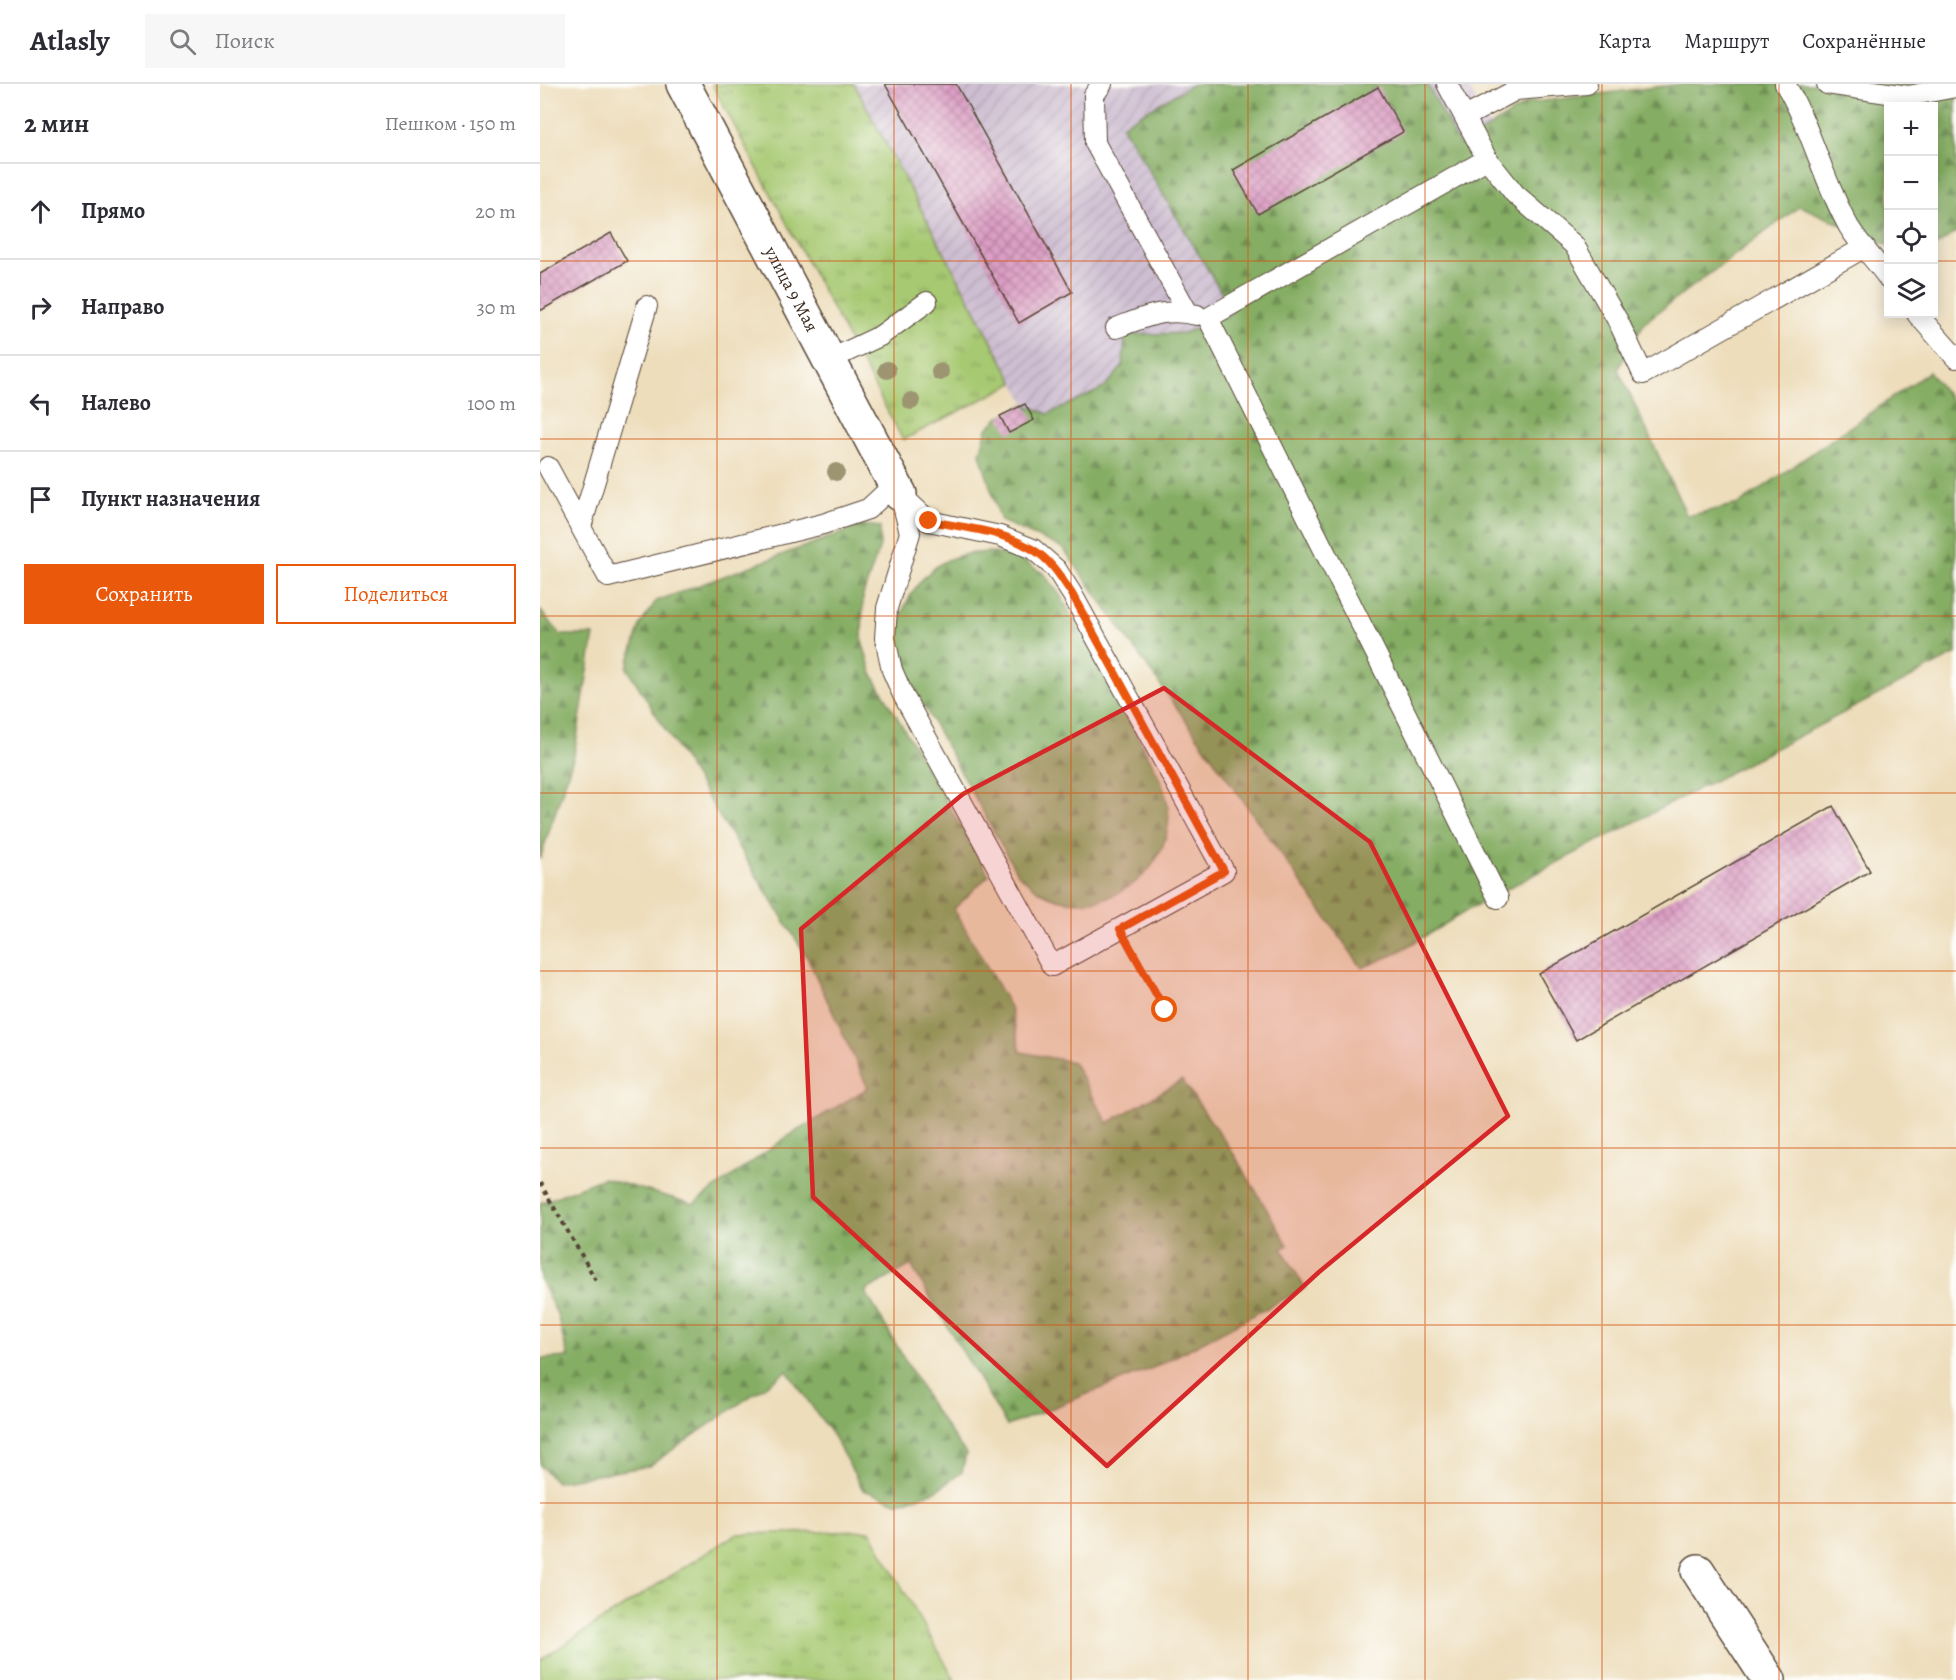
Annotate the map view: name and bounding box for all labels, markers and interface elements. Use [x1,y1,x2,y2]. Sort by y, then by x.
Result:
search box [145,14,565,68]
text: Atlasly [30,22,109,60]
icon: search [166,25,199,58]
text: Поиск [214,26,275,56]
text: Карта [1598,27,1651,55]
text: Маршрут [1684,27,1769,55]
text: Сохранённые [1802,27,1926,55]
map controls [1884,102,1938,318]
button: + [1884,102,1938,156]
text: 2 мин [24,106,89,141]
text: Пешком · 150 m [385,110,516,137]
button: − [1884,156,1938,210]
icon: ahead [24,195,57,228]
text: Прямо [81,196,145,226]
text: 20 m [475,198,516,225]
button: locate [1884,210,1938,264]
street label: улица 9 Мая [759,241,824,336]
button: layers [1884,264,1938,318]
icon: right [24,291,57,324]
text: Направо [81,292,164,322]
text: 30 m [476,294,516,321]
icon: left [24,387,57,420]
text: Налево [81,388,151,418]
text: 100 m [467,390,516,417]
icon: arrive [24,483,57,516]
text: Пункт назначения [81,484,260,514]
route end [915,507,941,533]
button: Сохранить [24,564,264,624]
button: Поделиться [276,564,516,624]
route start [1151,996,1177,1022]

